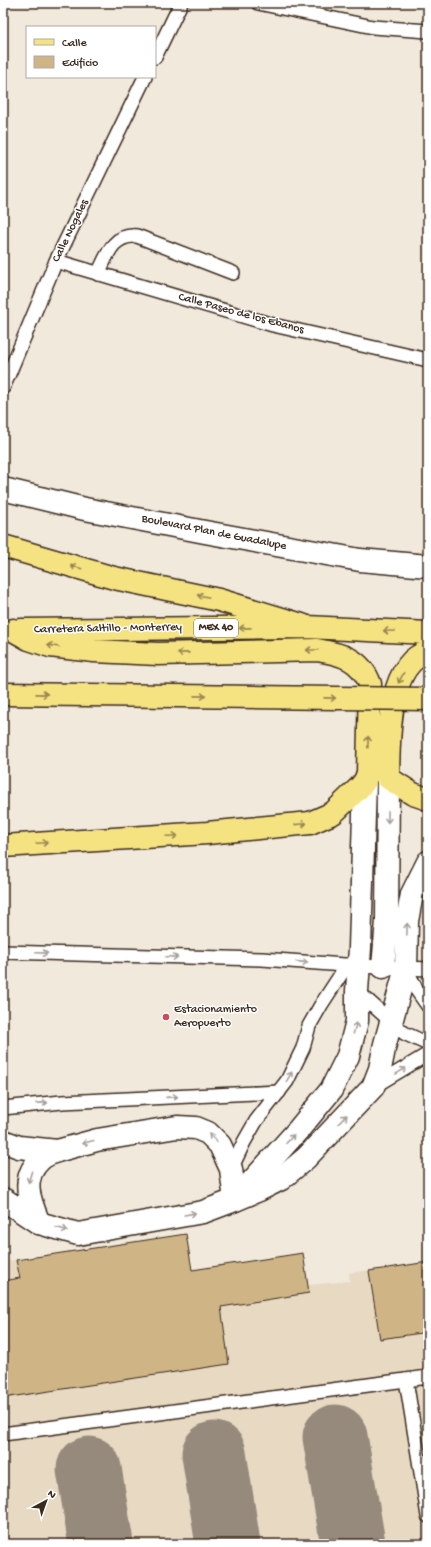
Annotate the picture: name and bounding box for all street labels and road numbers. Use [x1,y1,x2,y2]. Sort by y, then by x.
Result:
street label: Calle Nogales [50,197,93,265]
street label: Calle Paseo de los Ebanos [177,290,306,338]
street label: Boulevard Plan de Guadalupe [139,512,288,554]
road number: MEX 40 [194,619,238,637]
street label: Carretera Saltillo - Monterrey [34,621,182,637]

